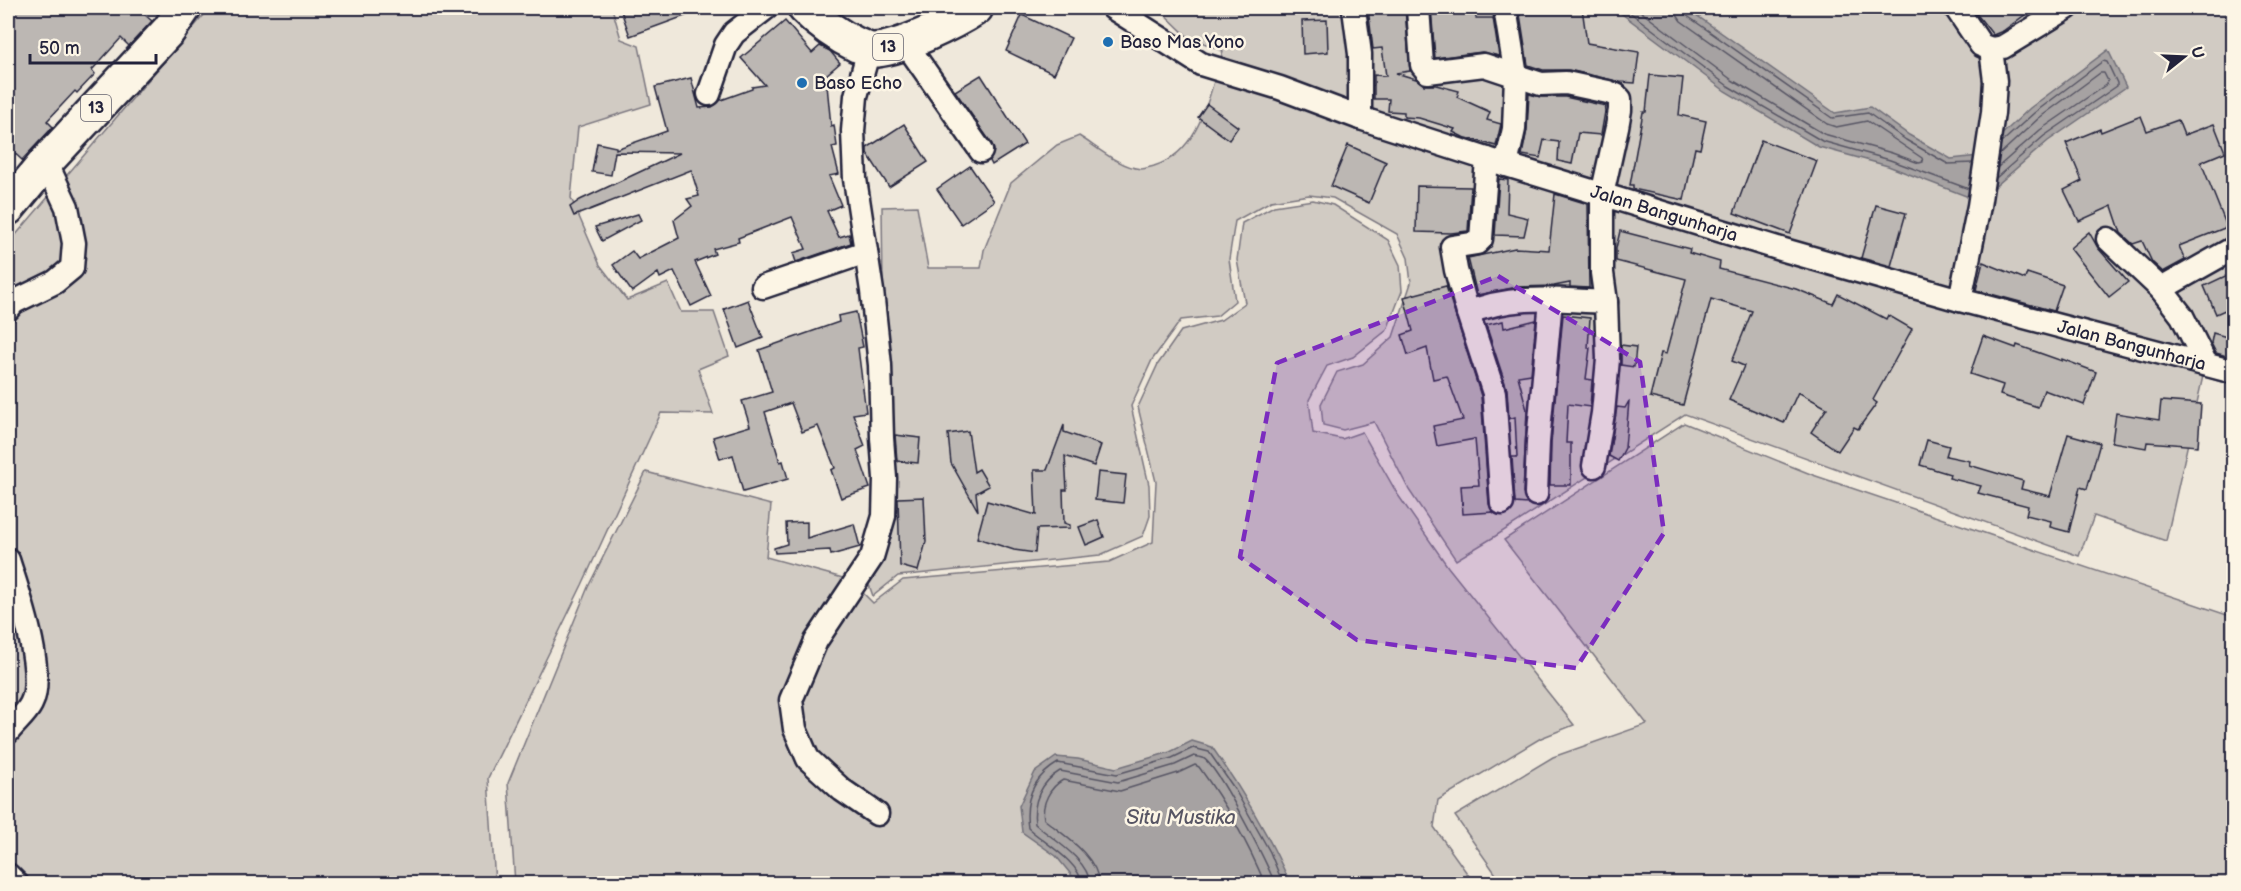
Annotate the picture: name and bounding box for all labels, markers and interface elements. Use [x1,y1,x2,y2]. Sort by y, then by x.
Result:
scale bar [30,27,156,65]
north arrow [2154,27,2214,87]
place label: Baso Mas Yono [1120,32,1244,53]
road number: 13 [873,34,903,60]
marker: Baso Mas Yono [1101,35,1115,49]
text: 50 m [39,38,80,59]
text: U [2186,44,2208,61]
place label: Baso Echo [814,73,902,94]
marker: Baso Echo [795,76,809,90]
road number: 13 [81,95,111,121]
street label: Jalan Bangunharja [1588,181,1740,246]
street label: Jalan Bangunharja [2055,316,2208,375]
water label: Situ Mustika [1126,806,1236,830]

